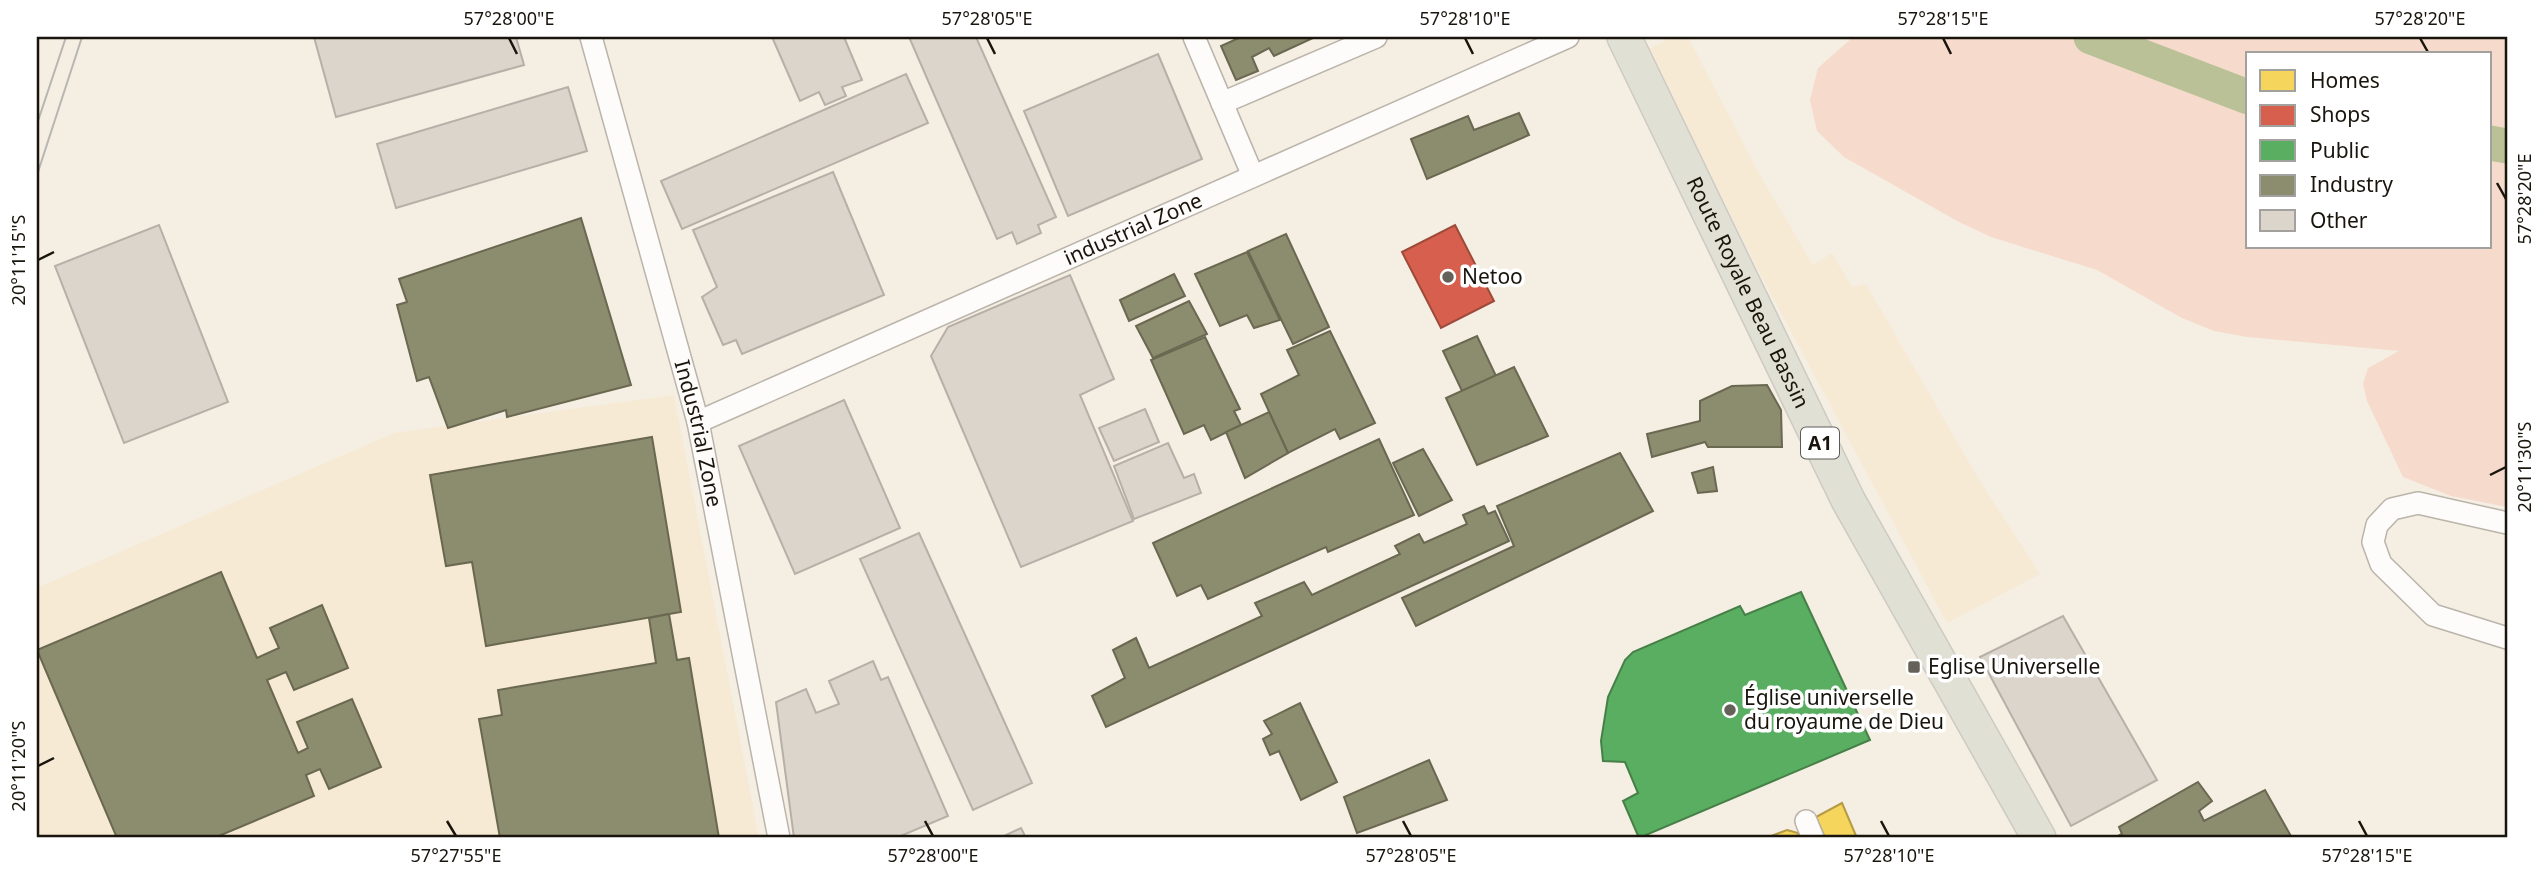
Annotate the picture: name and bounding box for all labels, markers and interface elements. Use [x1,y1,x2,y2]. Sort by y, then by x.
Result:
text: 57°28'00"E [464,6,554,30]
text: 57°28'05"E [942,6,1032,30]
text: 57°28'10"E [1420,6,1510,30]
text: 57°28'15"E [1898,6,1988,30]
text: 57°28'20"E [2375,6,2465,30]
legend [2246,52,2492,248]
text: Homes [2310,66,2380,94]
text: Shops [2310,100,2370,128]
text: Public [2310,136,2370,164]
text: 57°28'20"E [2512,154,2536,244]
text: Industry [2310,170,2393,198]
street label: Route Royale Beau Bassin [1681,172,1817,413]
street label: industrial Zone [1059,186,1206,271]
text: Other [2310,206,2368,234]
text: 20°11'15"S [6,215,30,305]
place label: Netoo [1462,262,1523,290]
marker: Netoo [1440,269,1456,285]
street label: Industrial Zone [668,357,729,509]
text: 20°11'30"S [2512,422,2536,512]
road number: A1 [1801,428,1839,458]
place label: Eglise Universelle [1928,652,2100,680]
marker: Eglise Universelle [1906,659,1922,675]
place label: Église universelle du royaume de Dieu [1744,683,1944,735]
marker: Église universelle du royaume de Dieu [1722,702,1738,718]
text: 20°11'20"S [6,721,30,811]
text: 57°27'55"E [411,843,501,867]
text: 57°28'00"E [888,843,978,867]
text: 57°28'05"E [1366,843,1456,867]
text: 57°28'10"E [1844,843,1934,867]
text: 57°28'15"E [2322,843,2412,867]

